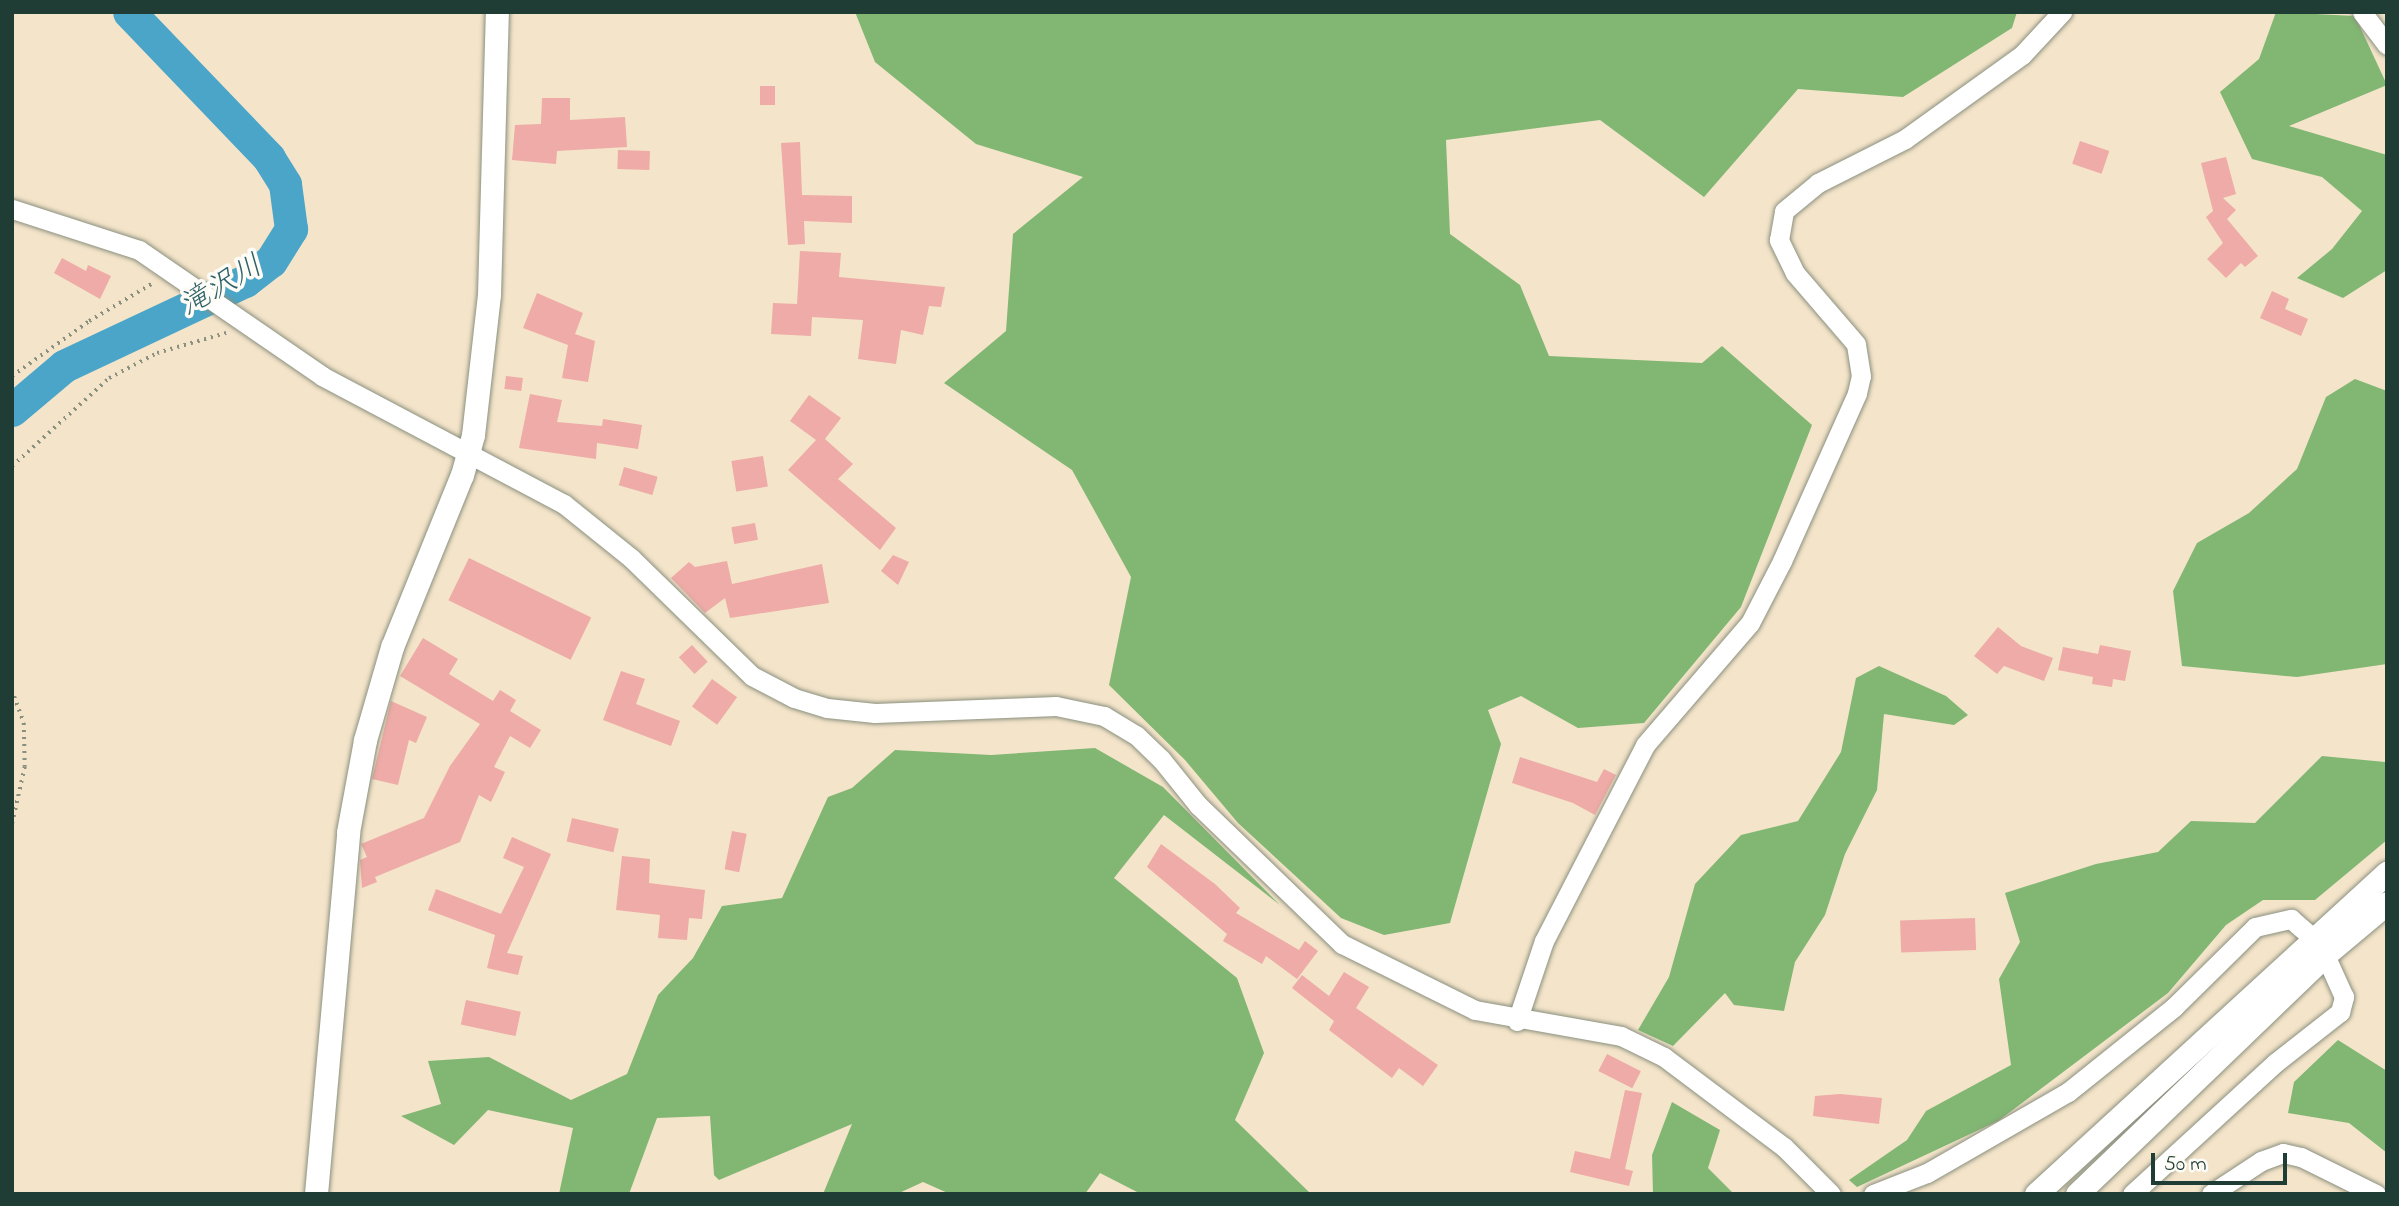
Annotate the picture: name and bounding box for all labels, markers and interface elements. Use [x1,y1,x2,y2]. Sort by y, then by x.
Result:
water label: 滝沢川 [174,249,270,325]
scale bar [2154,1140,2290,1184]
text: 50 m [2164,1150,2207,1180]

